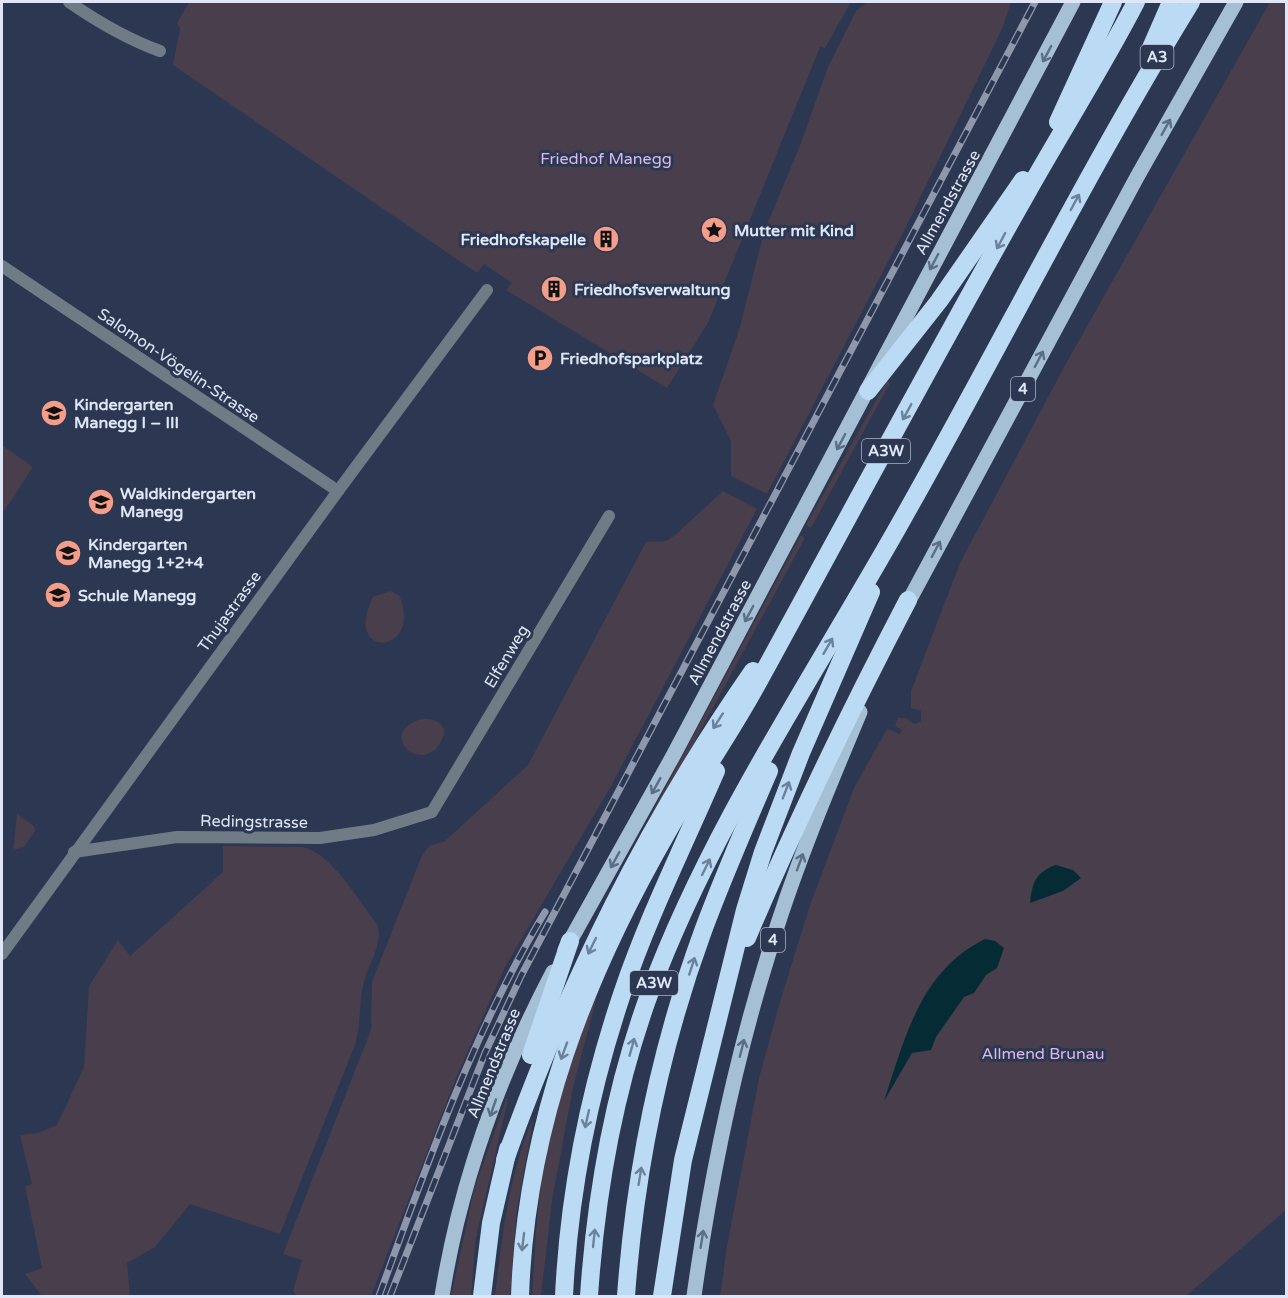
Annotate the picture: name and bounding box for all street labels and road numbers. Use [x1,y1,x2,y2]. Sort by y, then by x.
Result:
road number: A3 [1140,45,1174,69]
street label: Allmendstrasse [911,147,985,258]
street label: Salomon-Vögelin-Strasse [94,304,263,428]
road number: 4 [1011,377,1035,401]
road number: A3W [862,439,910,463]
street label: Thujastrasse [194,567,266,656]
street label: Allmendstrasse [684,576,756,689]
street label: Elfenweg [480,621,534,692]
street label: Redingstrasse [200,811,308,833]
road number: 4 [761,928,785,952]
road number: A3W [630,971,678,995]
street label: Allmendstrasse [463,1006,525,1121]

